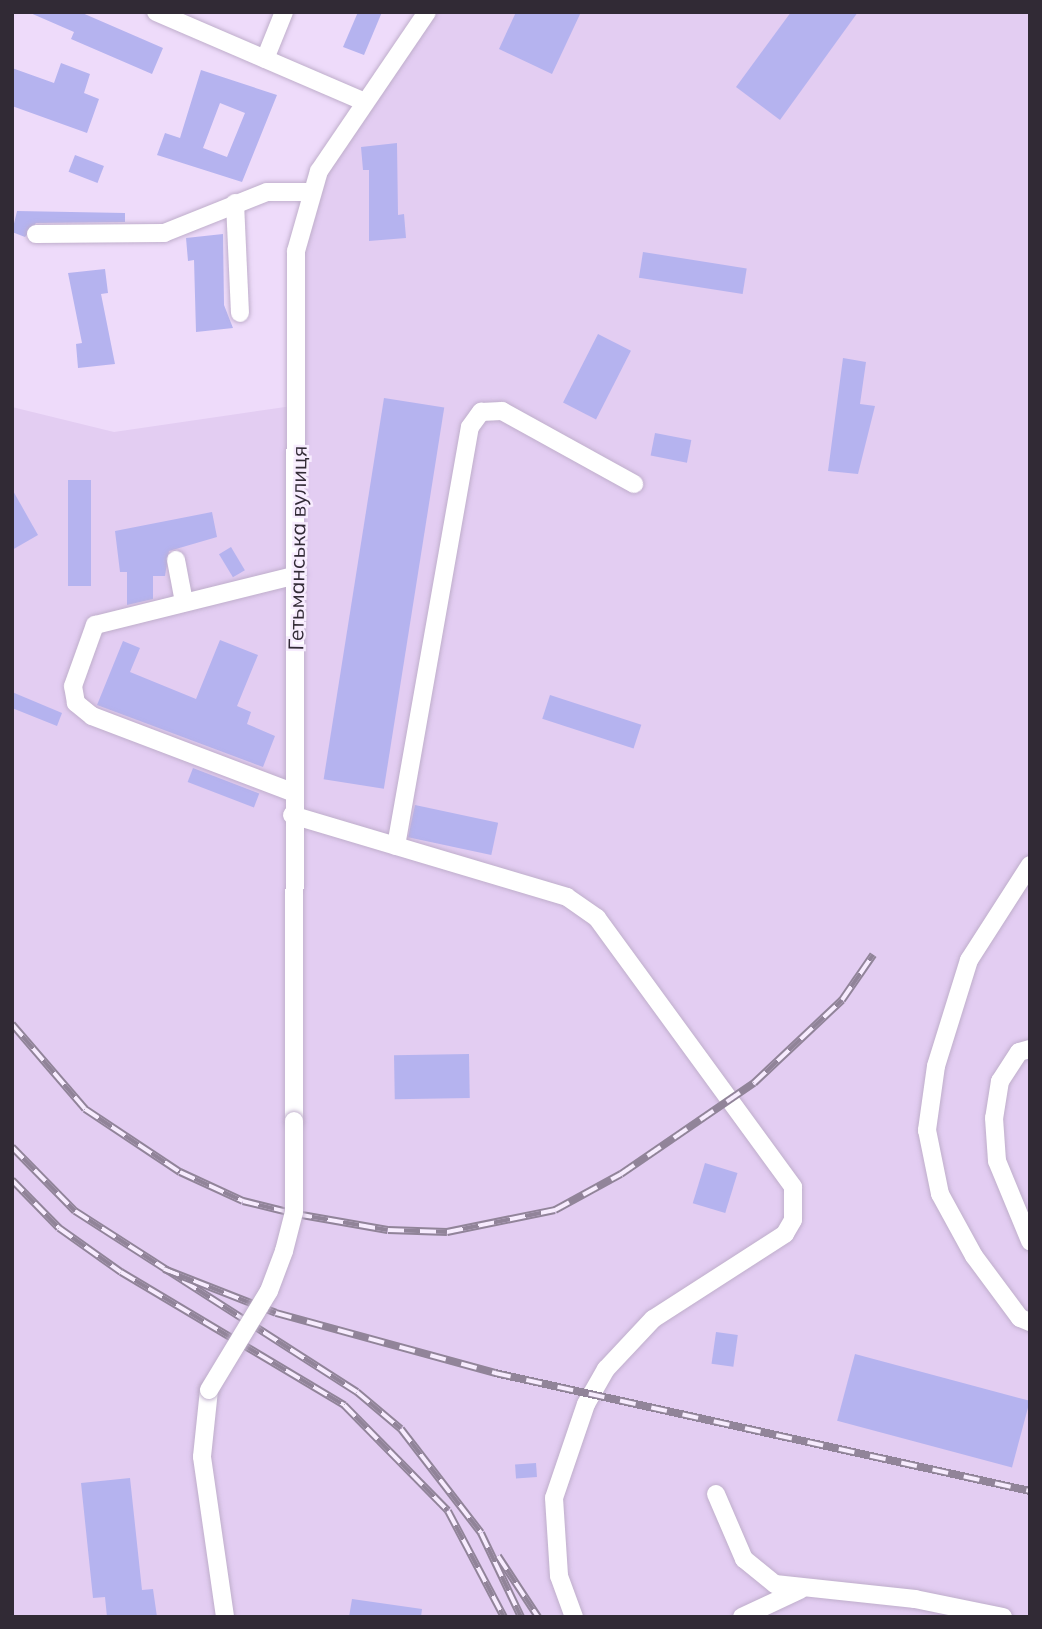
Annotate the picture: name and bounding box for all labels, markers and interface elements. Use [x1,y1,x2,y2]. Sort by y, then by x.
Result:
street label: Гетьманська вулиця [283,445,311,651]

